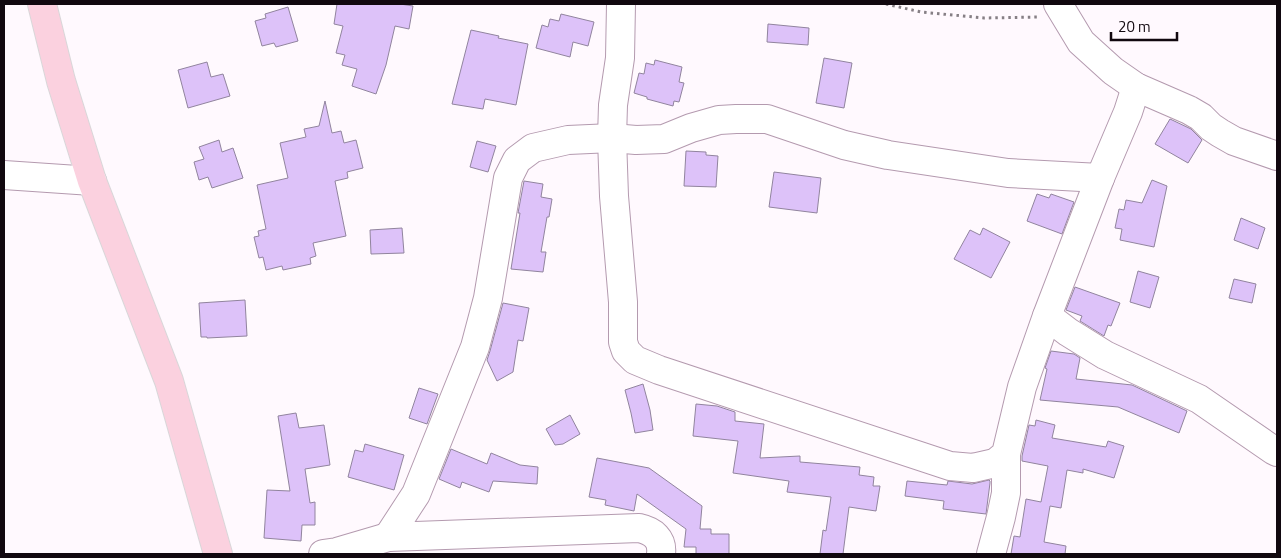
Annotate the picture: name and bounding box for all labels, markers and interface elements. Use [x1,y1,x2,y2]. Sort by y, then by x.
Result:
scale bar [1111,10,1177,42]
text: 20 m [1118,15,1151,38]

